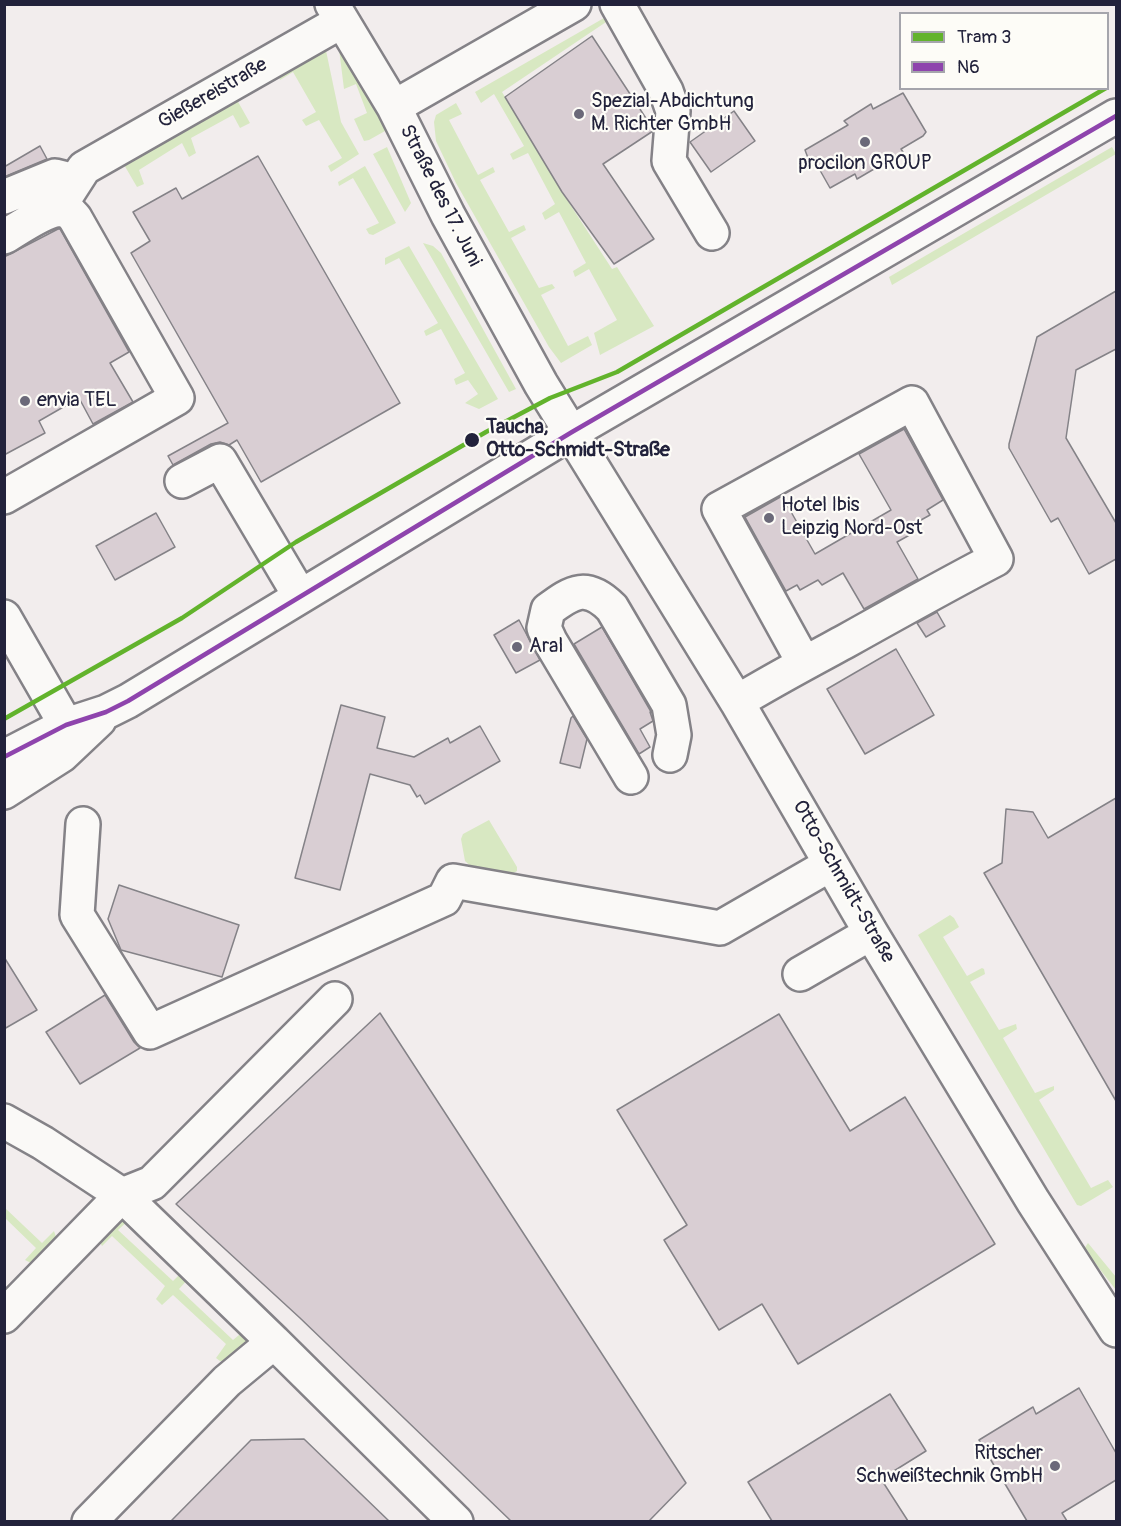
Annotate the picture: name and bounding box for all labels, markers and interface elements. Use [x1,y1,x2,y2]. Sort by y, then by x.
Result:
legend [899,12,1109,90]
text: Tram 3 [957,26,1011,49]
street label: Gießereistraße [154,53,272,135]
text: N6 [957,56,980,79]
place label: Spezial-Abdichtung M. Richter GmbH [591,90,754,137]
marker: Spezial-Abdichtung M. Richter GmbH [572,107,586,121]
street label: Straße des 17. Juni [394,121,486,271]
marker: procilon GROUP [858,135,872,149]
place label: procilon GROUP [798,152,932,176]
place label: envia TEL [37,389,117,413]
marker: envia TEL [18,394,32,408]
place label: Taucha, Otto-Schmidt-Straße [486,416,670,463]
marker: Taucha, Otto-Schmidt-Straße [463,431,481,449]
place label: Hotel Ibis Leipzig Nord-Ost [781,494,923,541]
marker: Hotel Ibis Leipzig Nord-Ost [762,511,776,525]
place label: Aral [529,635,563,659]
marker: Aral [510,640,524,654]
street label: Otto-Schmidt-Straße [787,796,899,968]
place label: Ritscher Schweißtechnik GmbH [855,1442,1043,1489]
marker: Ritscher Schweißtechnik GmbH [1048,1459,1062,1473]

